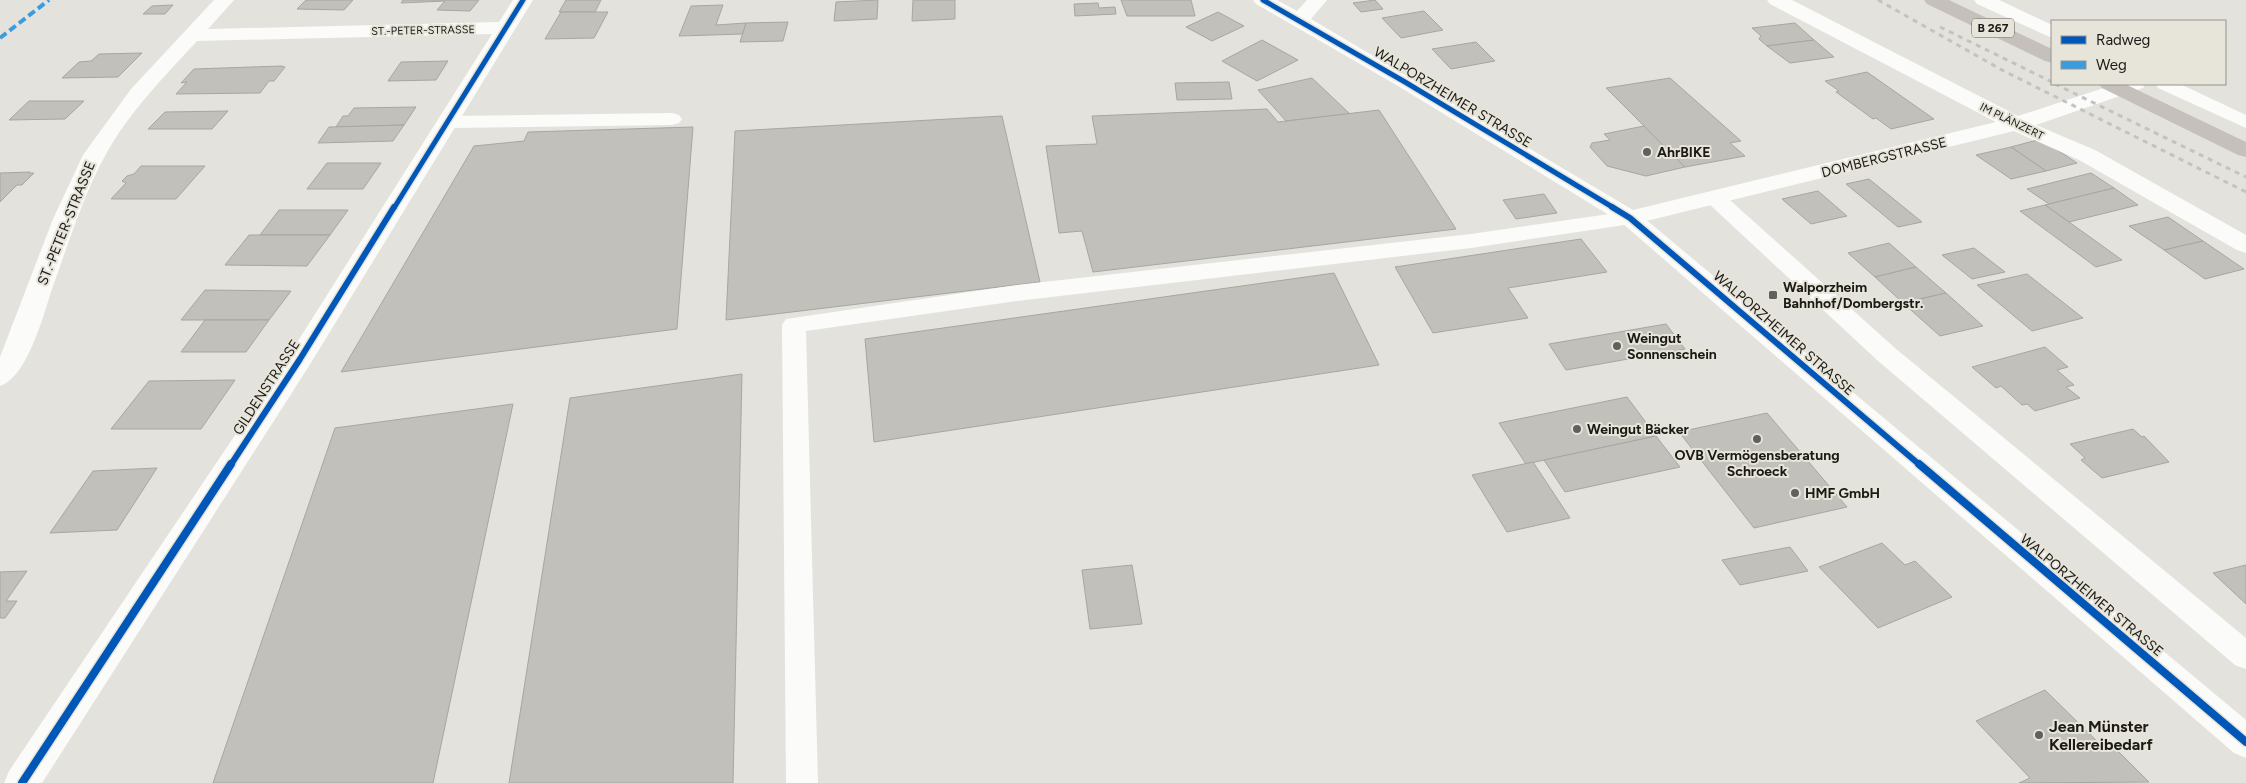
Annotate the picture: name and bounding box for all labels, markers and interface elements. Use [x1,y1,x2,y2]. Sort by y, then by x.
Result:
road number: B 267 [1972,18,2014,38]
legend [2051,20,2226,85]
street label: ST.-PETER-STRASSE [371,23,475,38]
text: Radweg [2096,31,2150,49]
street label: WALPORZHEIMER STRASSE [1371,43,1535,151]
text: Weg [2096,56,2127,74]
street label: IM PLÄNZERT [1978,100,2046,143]
street label: DOMBERGSTRASSE [1820,134,1949,181]
place label: AhrBIKE [1657,144,1710,161]
marker: AhrBIKE [1641,146,1653,158]
street label: ST.-PETER-STRASSE [34,159,99,288]
street label: WALPORZHEIMER STRASSE [1710,267,1858,399]
place label: Walporzheim Bahnhof/Dombergstr. [1783,279,1924,312]
marker: Walporzheim Bahnhof/Dombergstr. [1767,289,1779,301]
place label: Weingut Sonnenschein [1627,330,1717,363]
street label: GILDENSTRASSE [229,336,304,438]
marker: Weingut Sonnenschein [1611,340,1623,352]
place label: Weingut Bäcker [1587,421,1689,438]
marker: Weingut Bäcker [1571,423,1583,435]
marker: OVB Vermögensberatung Schroeck [1751,433,1763,445]
place label: OVB Vermögensberatung Schroeck [1674,447,1840,480]
place label: HMF GmbH [1805,485,1880,502]
marker: HMF GmbH [1789,487,1801,499]
street label: WALPORZHEIMER STRASSE [2017,531,2167,660]
place label: Jean Münster Kellereibedarf [2049,717,2153,754]
marker: Jean Münster Kellereibedarf [2033,729,2045,741]

